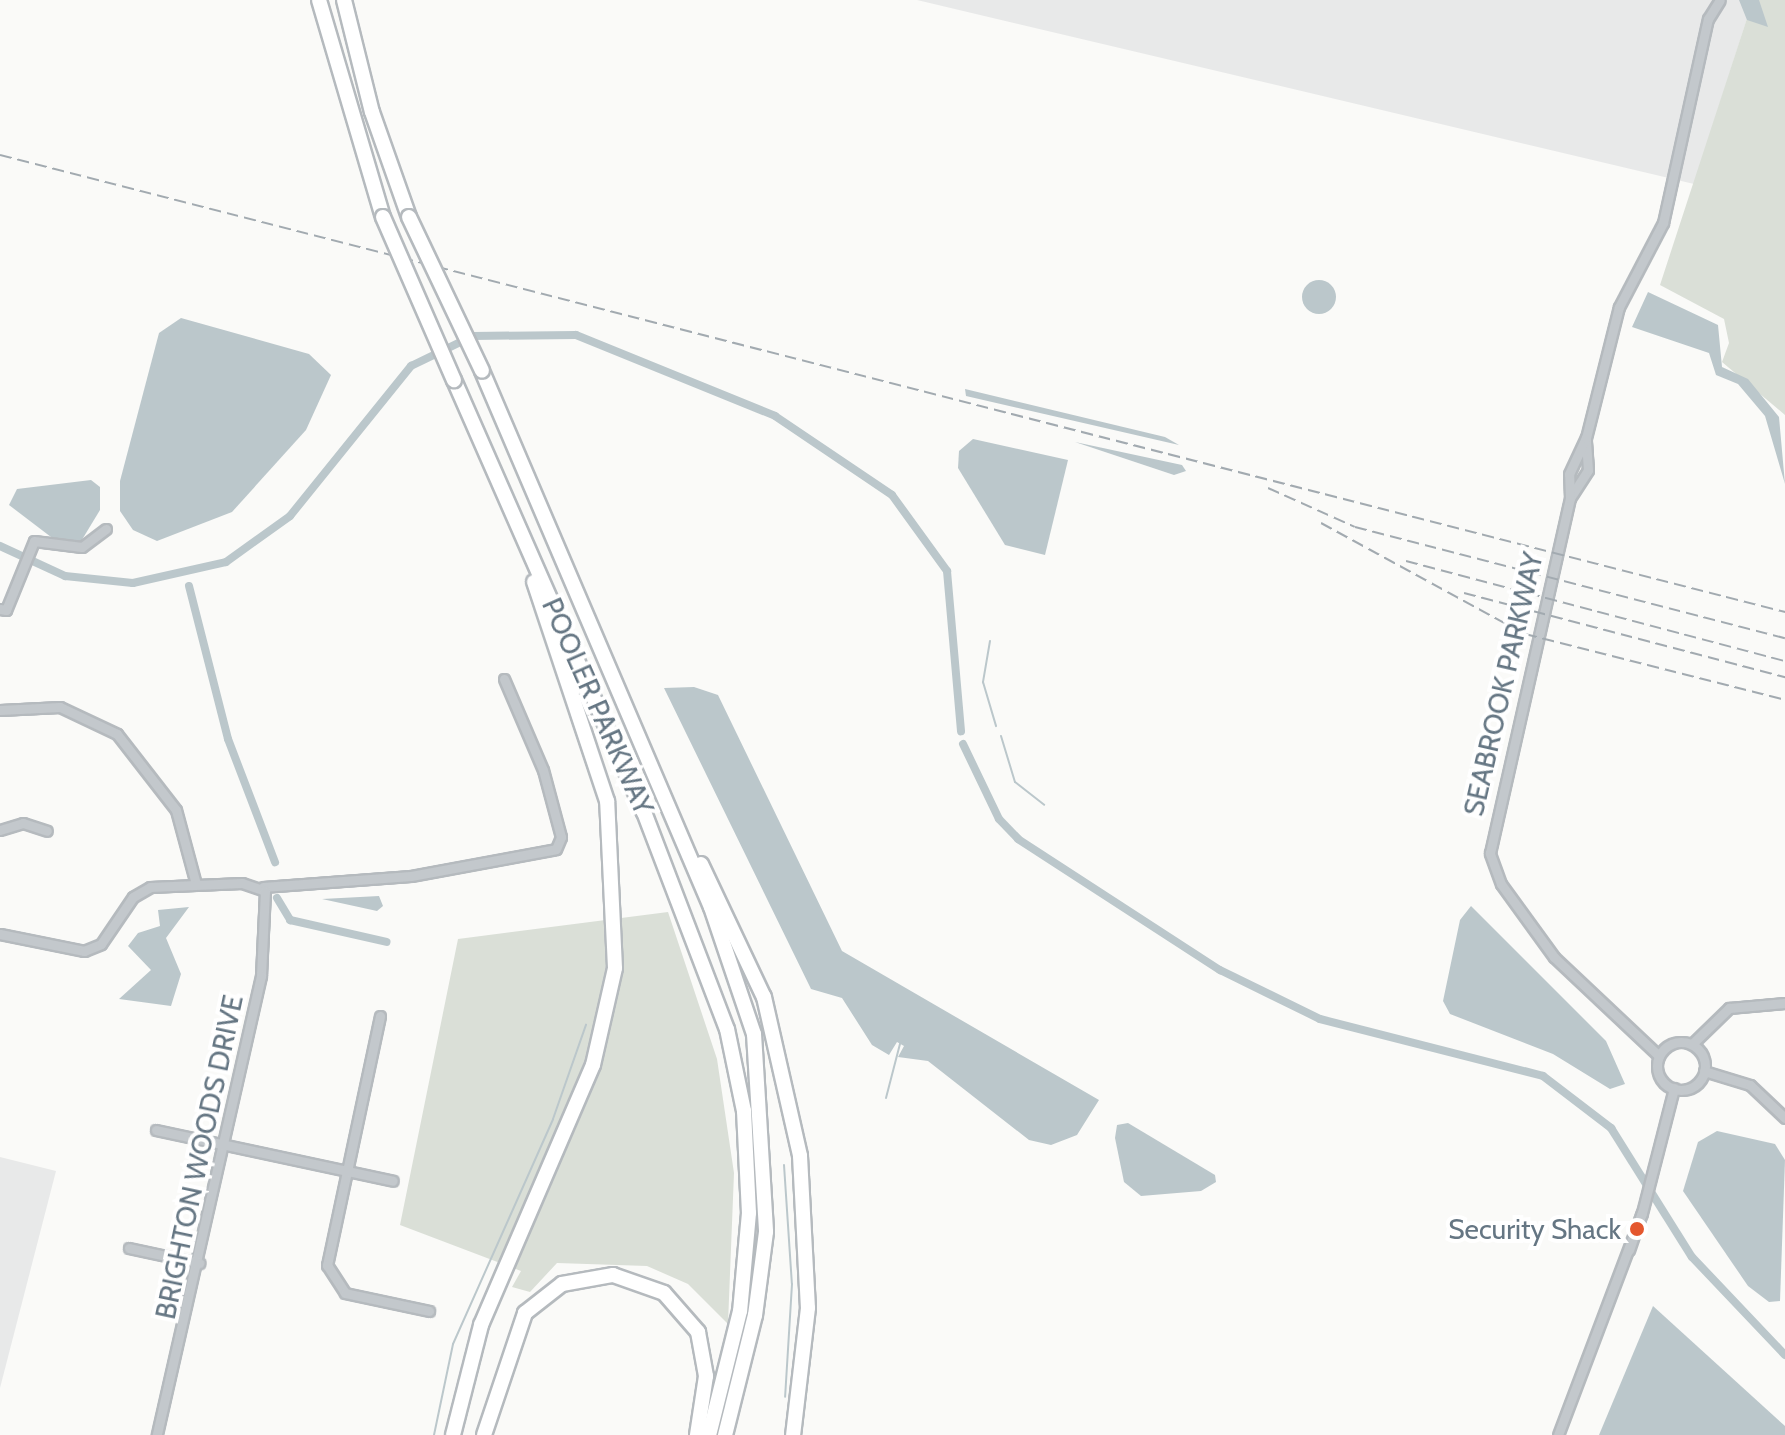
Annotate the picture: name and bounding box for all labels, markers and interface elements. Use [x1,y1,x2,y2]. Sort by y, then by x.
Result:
street label: SEABROOK PARKWAY [1456,549,1550,819]
street label: POOLER PARKWAY [535,593,661,819]
street label: BRIGHTON WOODS DRIVE [148,992,250,1322]
place label: Security Shack [1448,1212,1621,1246]
marker: Security Shack [1628,1220,1646,1238]

